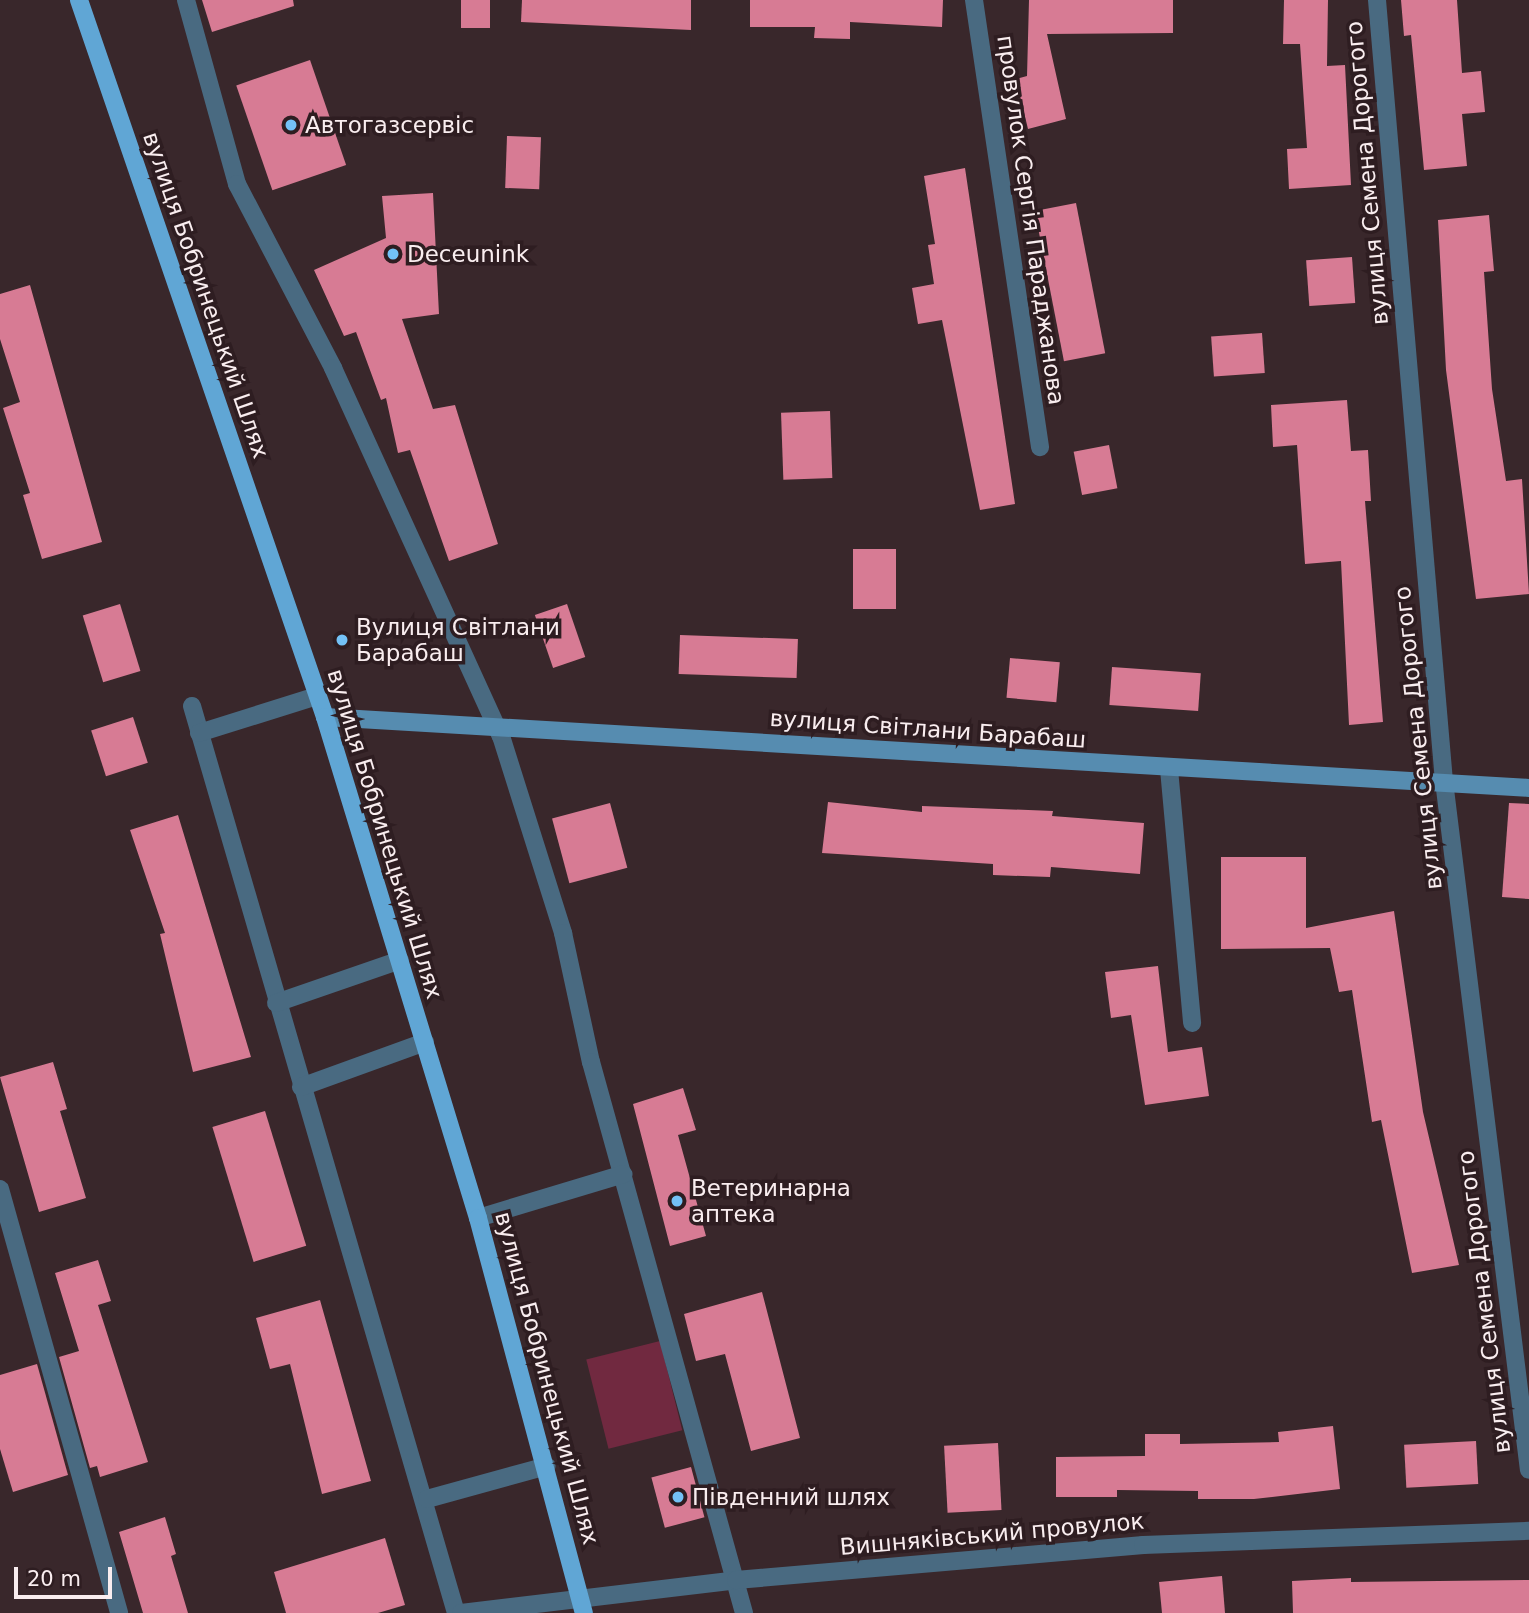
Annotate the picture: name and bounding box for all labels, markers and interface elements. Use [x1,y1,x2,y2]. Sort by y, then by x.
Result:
street label: вулиця Семена Дорогого [1340,20,1394,326]
street label: провулок Сергія Параджанова [991,33,1071,407]
place label: Автогазсервіс [305,111,474,139]
marker: Автогазсервіс [283,117,299,133]
street label: вулиця Бобринецький Шлях [137,128,275,462]
place label: Deceunink [407,240,529,268]
marker: Deceunink [385,246,401,262]
street label: вулиця Семена Дорогого [1388,585,1448,891]
place label: Вулиця Світлани Барабаш [356,613,560,667]
marker: Вулиця Світлани Барабаш [334,632,350,648]
street label: вулиця Бобринецький Шлях [322,666,448,1002]
street label: вулиця Світлани Барабаш [769,704,1087,754]
street label: вулиця Семена Дорогого [1452,1149,1516,1455]
place label: Ветеринарна аптека [691,1174,851,1228]
marker: Ветеринарна аптека [669,1193,685,1209]
street label: вулиця Бобринецький Шлях [489,1209,605,1547]
place label: Південний шлях [692,1483,890,1511]
marker: Південний шлях [670,1489,686,1505]
street label: Вишняківський провулок [839,1507,1145,1561]
scale bar [18,1554,116,1598]
text: 20 m [27,1567,81,1591]

